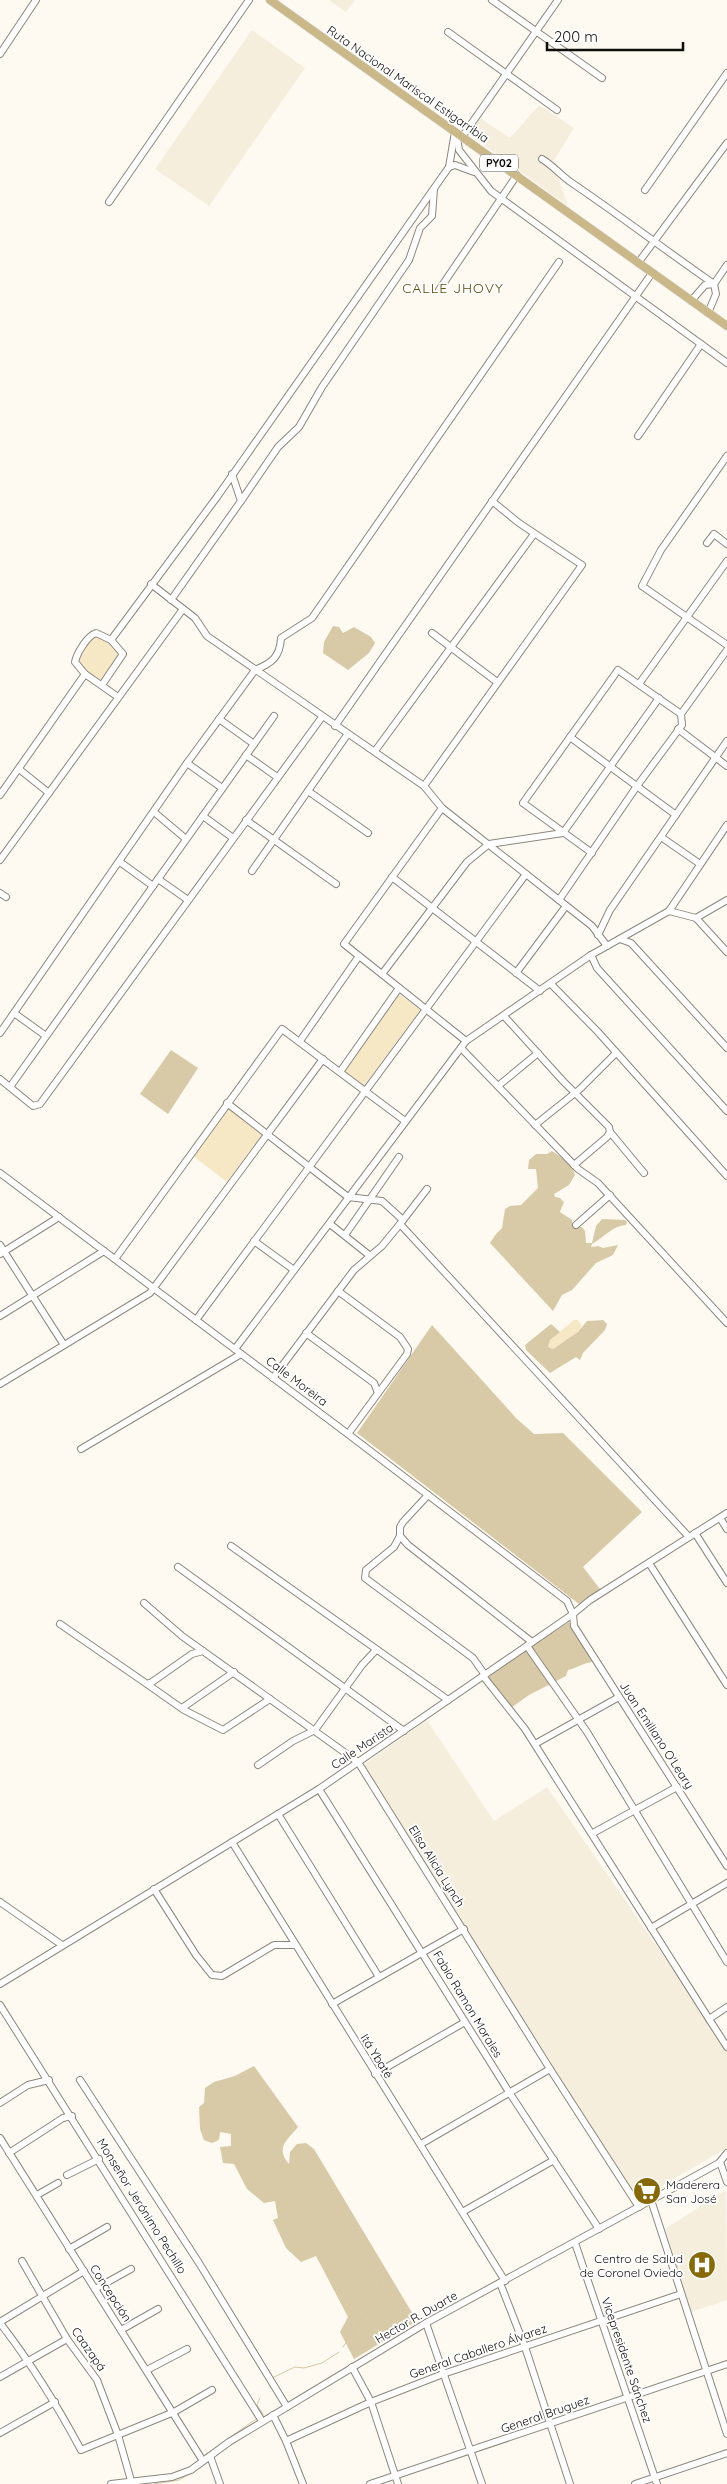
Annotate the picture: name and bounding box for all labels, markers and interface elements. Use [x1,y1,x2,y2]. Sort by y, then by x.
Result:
scale bar [547,20,683,52]
street label: Ruta Nacional Mariscal Estigarribia [324,22,492,146]
text: 200 m [554,27,598,46]
road number: PY02 [480,154,518,172]
district label: CALLE JHOVY [402,279,504,297]
street label: Calle Moreira [263,1353,331,1409]
street label: Juan Emiliano O'Leary [617,1678,697,1792]
street label: Calle Marista [328,1720,396,1772]
street label: Elisa Alicia Lynch [406,1822,468,1910]
street label: Fabio Ramon Morales [430,1948,506,2060]
street label: Itá Ybaté [357,2031,397,2081]
street label: Monseñor Jerónimo Pechillo [94,2135,190,2277]
supermarket icon: Maderera San José [632,2176,662,2206]
place label: Maderera San José [666,2177,720,2206]
hospital icon: Centro de Salud de Coronel Oviedo [687,2250,717,2280]
place label: Centro de Salud de Coronel Oviedo [580,2251,683,2280]
street label: Concepción [87,2262,135,2324]
street label: Hector R. Duarte [372,2287,460,2347]
street label: Vicepresidente Sánchez [598,2295,656,2425]
street label: General Caballero Álvarez [407,2320,549,2382]
street label: Caazapá [68,2324,110,2374]
street label: General Bruguez [499,2392,591,2436]

